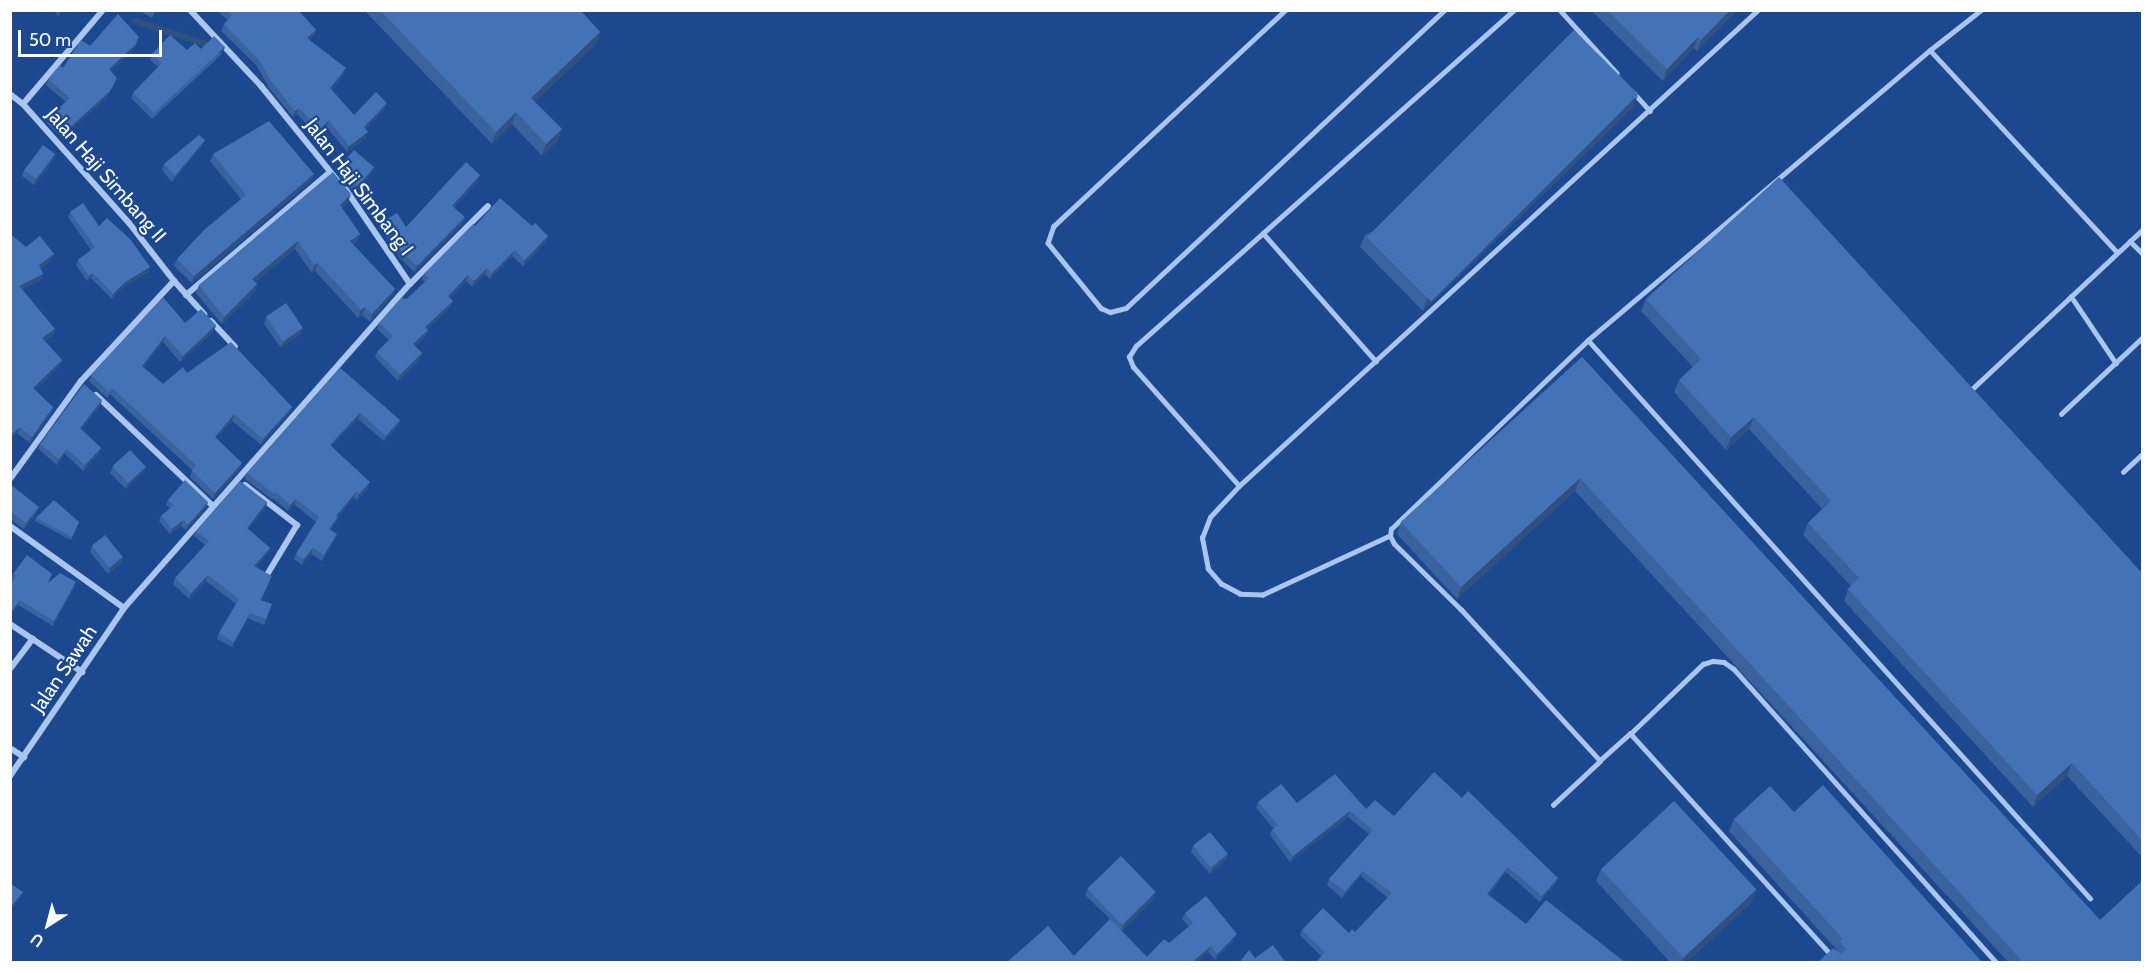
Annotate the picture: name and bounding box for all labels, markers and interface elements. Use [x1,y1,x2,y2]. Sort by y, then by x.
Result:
scale bar [21,18,165,56]
text: 50 m [29,29,71,51]
street label: Jalan Haji Simbang II [41,103,171,247]
street label: Jalan Haji Simbang I [300,114,418,260]
street label: Jalan Sawah [26,621,102,717]
north arrow [18,895,78,955]
text: U [27,929,47,951]

